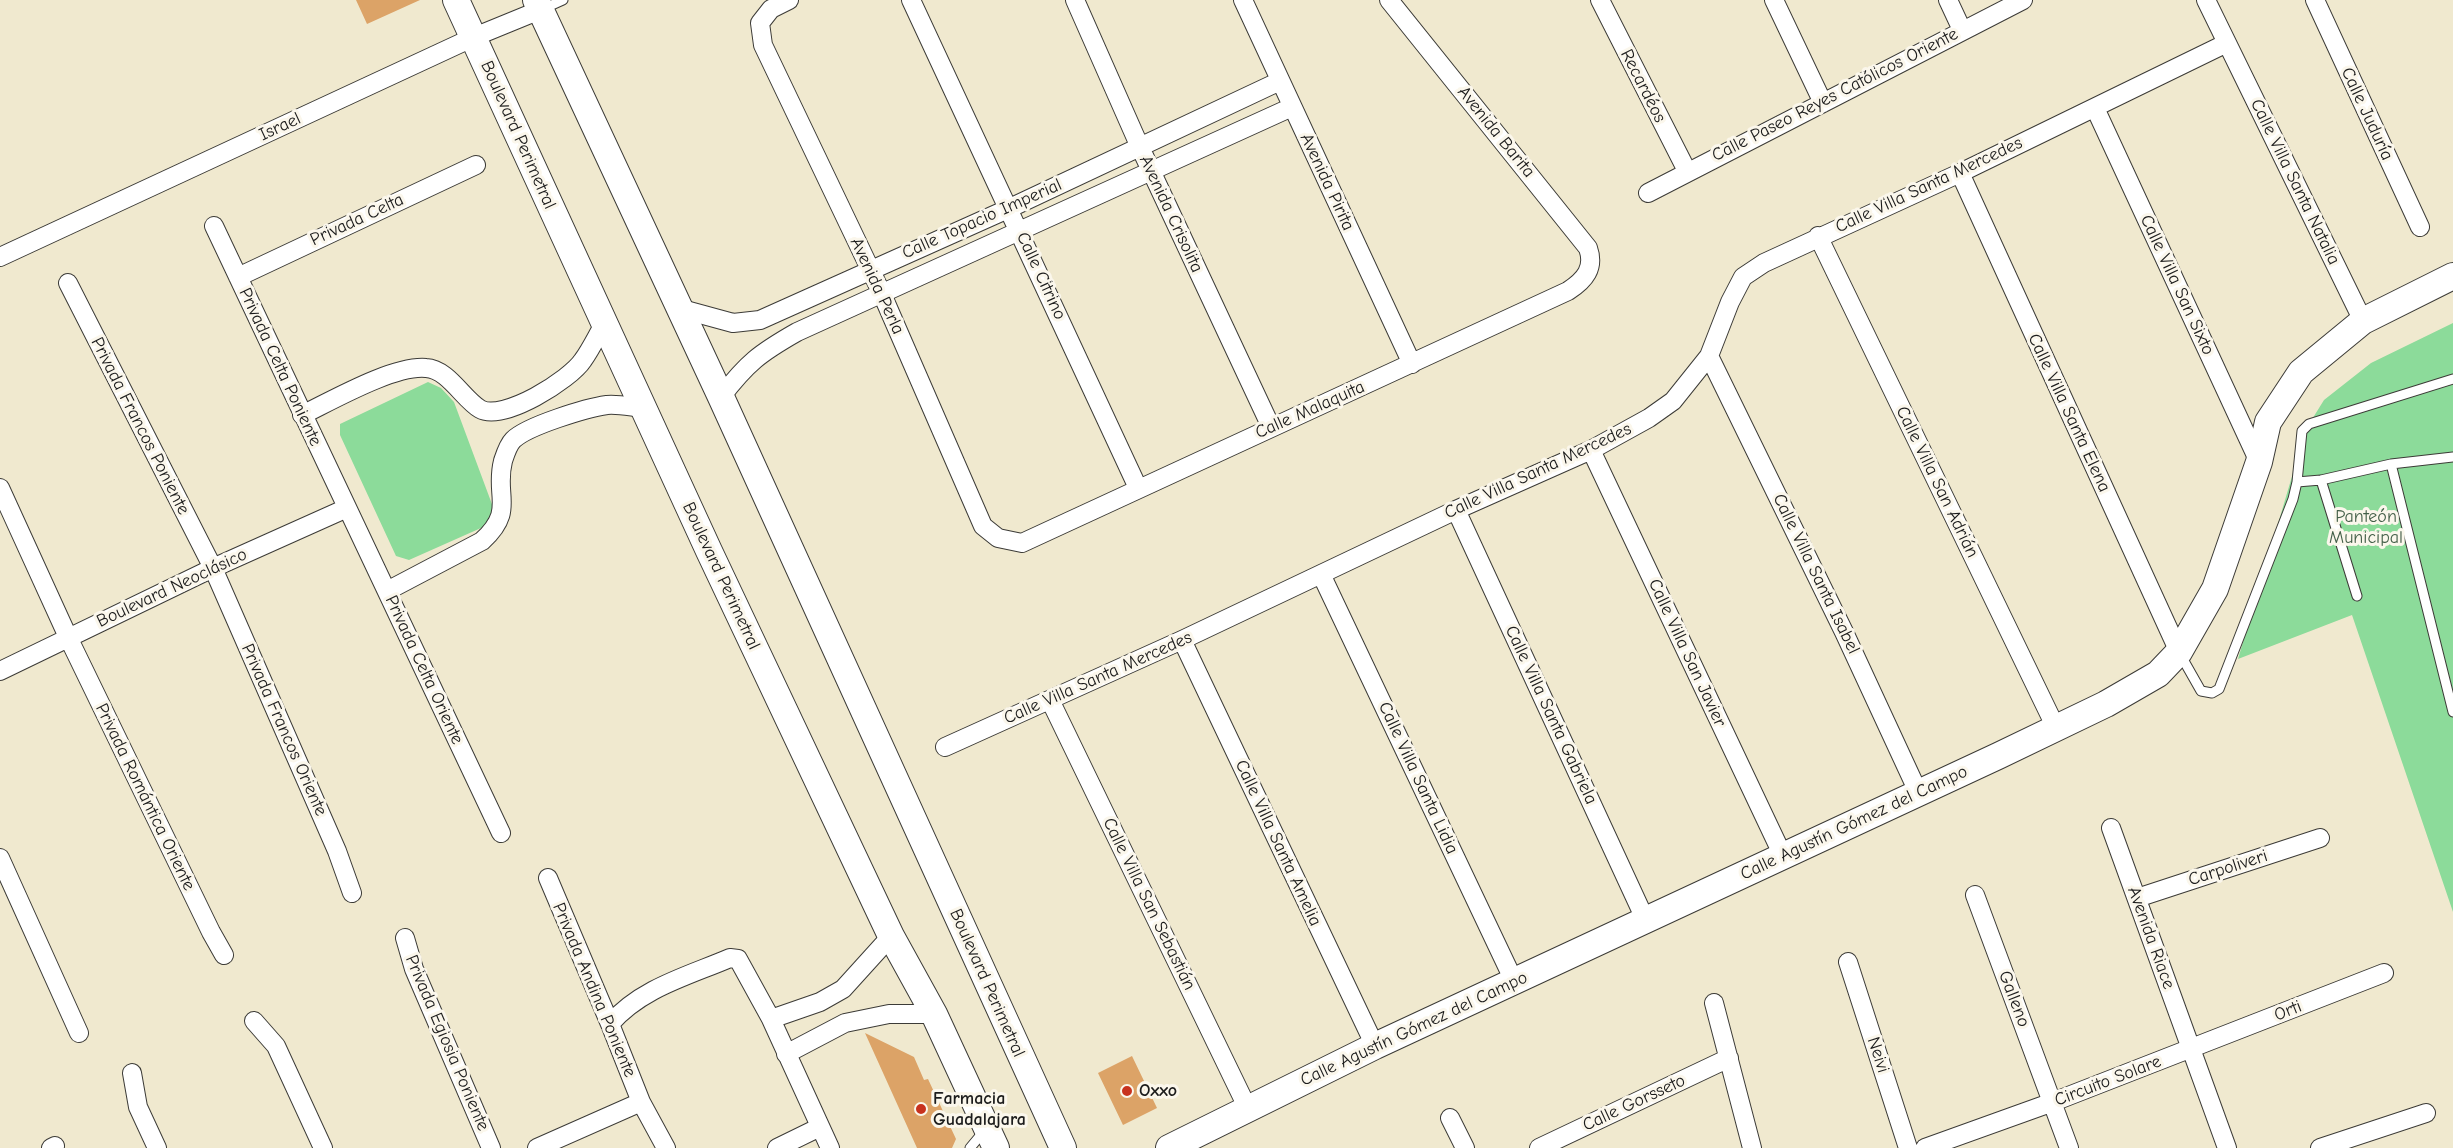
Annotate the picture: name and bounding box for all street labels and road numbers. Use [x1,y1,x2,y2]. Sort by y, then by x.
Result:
street label: Calle Paseo Reyes Católicos Oriente [1708,23,1962,167]
street label: Recardéos [1615,46,1671,126]
street label: Boulevard Perimetral [476,57,560,213]
street label: Calle Juduría [2336,64,2398,164]
street label: Avenida Barita [1453,82,1539,182]
street label: Calle Villa Santa Natalia [2245,96,2345,268]
street label: Israel [256,108,304,146]
street label: Avenida Pirita [1295,130,1359,234]
street label: Calle Villa Santa Mercedes [1832,132,2026,238]
street label: Avenida Crisolita [1134,152,1208,276]
street label: Calle Topacio Imperial [899,174,1065,264]
street label: Privada Celta [307,189,407,251]
street label: Calle Villa San Sixto [2135,212,2219,358]
street label: Calle Citrino [1011,229,1071,323]
street label: Avenida Perla [845,234,909,338]
street label: Privada Celta Poniente [234,284,326,450]
street label: Calle Villa Santa Elena [2023,330,2115,496]
street label: Privada Francos Poniente [86,334,194,518]
street label: Calle Malaquita [1252,376,1368,444]
street label: Calle Villa San Adrián [1891,403,1983,561]
street label: Calle Villa Santa Mercedes [1441,418,1635,524]
street label: Calle Villa Santa Isabel [1768,490,1864,658]
street label: Boulevard Perimetral [677,499,765,653]
street label: Boulevard Neoclásico [93,544,251,632]
street label: Calle Villa San Javier [1643,576,1731,730]
street label: Privada Celta Oriente [380,592,468,748]
street label: Calle Villa Santa Gabriela [1500,622,1602,808]
street label: Calle Villa Santa Mercedes [1001,627,1195,729]
street label: Privada Francos Oriente [236,641,332,819]
street label: Calle Villa Santa Lidia [1373,699,1463,857]
street label: Privada Romántica Oriente [90,700,200,894]
street label: Calle Villa Santa Amelia [1230,756,1326,930]
street label: Calle Agustín Gómez del Campo [1737,761,1971,885]
street label: Calle Villa San Sebastián [1098,814,1200,994]
street label: Carpoliveri [2186,845,2270,891]
street label: Avenida Riace [2122,884,2180,992]
street label: Privada Andina Poniente [547,900,641,1080]
street label: Boulevard Perimetral [945,905,1029,1061]
street label: Privada Egiosia Poniente [400,952,494,1134]
street label: Calle Agustín Gómez del Campo [1297,967,1531,1091]
street label: Galleno [1993,968,2035,1030]
street label: Orti [2271,996,2305,1026]
street label: Neivi [1862,1034,1894,1076]
street label: Circuito Solare [2052,1051,2164,1111]
street label: Calle Gorsseto [1579,1070,1689,1136]

